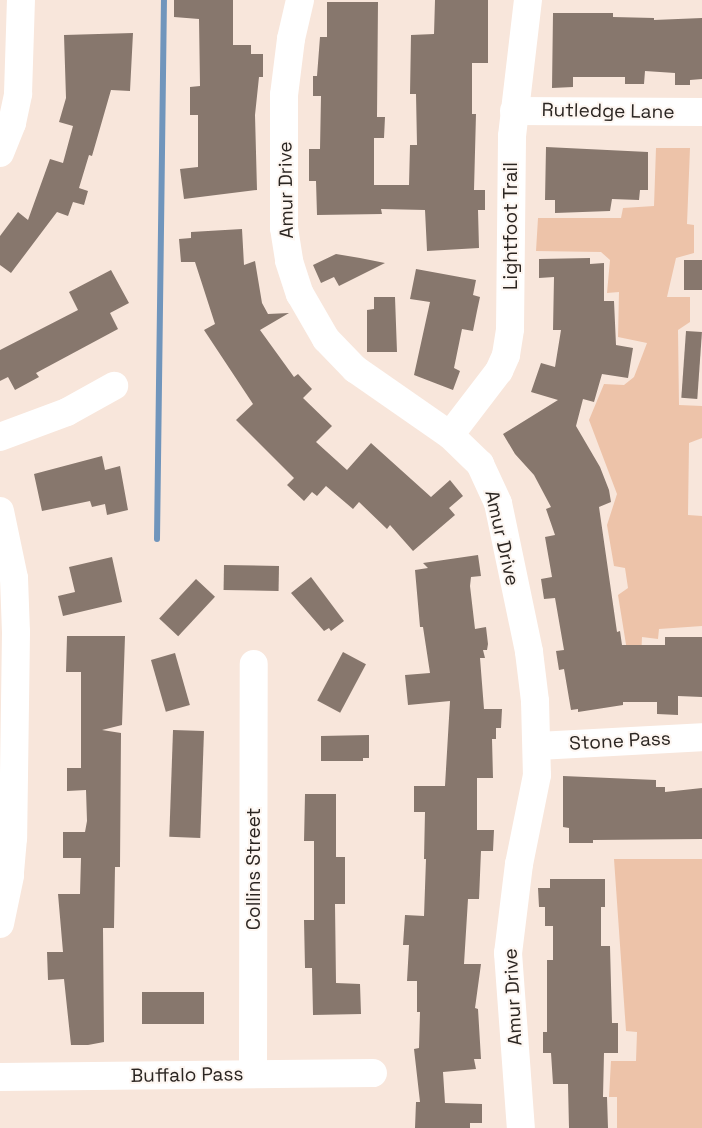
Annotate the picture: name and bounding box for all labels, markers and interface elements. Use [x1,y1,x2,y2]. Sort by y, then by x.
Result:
street label: Rutledge Lane [541,98,675,124]
street label: Amur Drive [274,141,298,239]
street label: Lightfoot Trail [500,162,522,290]
street label: Amur Drive [480,488,524,588]
street label: Stone Pass [569,727,671,755]
street label: Collins Street [243,808,265,930]
street label: Amur Drive [499,948,527,1046]
street label: Buffalo Pass [130,1063,244,1087]

